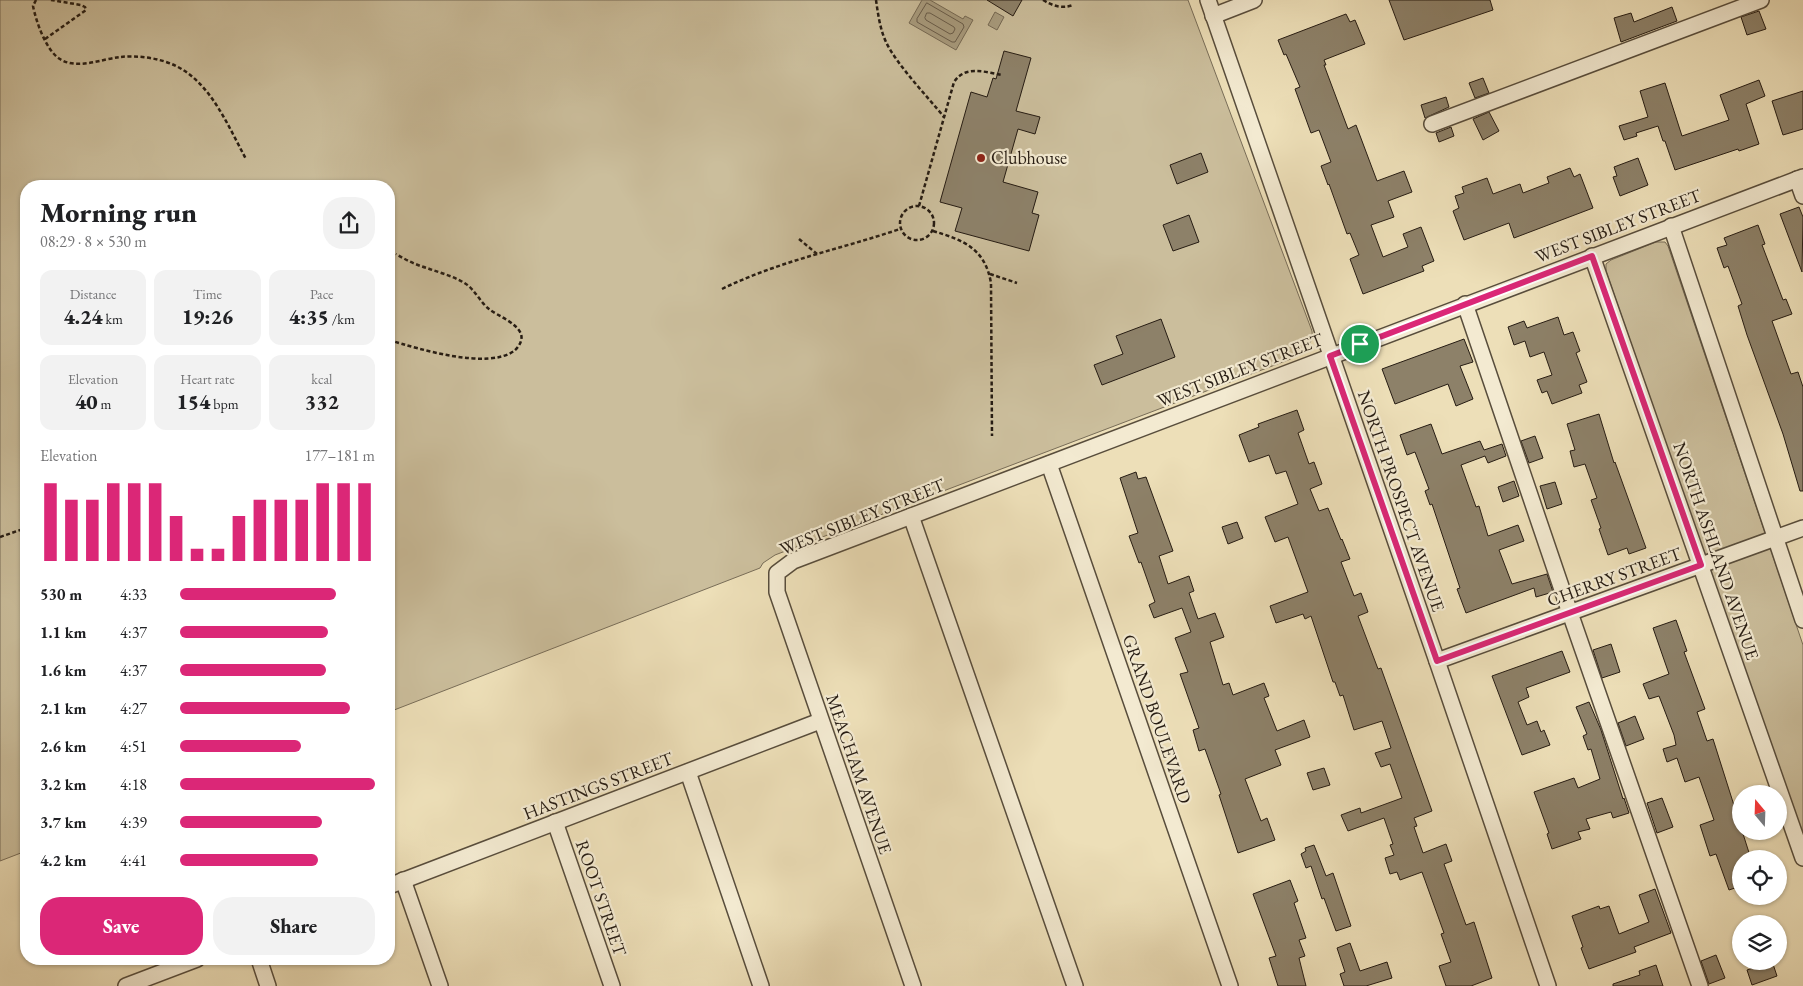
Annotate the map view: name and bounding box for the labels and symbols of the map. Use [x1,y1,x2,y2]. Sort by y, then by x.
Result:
place label: Clubhouse [991,146,1067,169]
marker: Clubhouse [975,152,987,164]
street label: WEST SIBLEY STREET [1532,183,1705,268]
pin [1339,323,1381,365]
street label: WEST SIBLEY STREET [1154,327,1327,412]
street label: NORTH PROSPECT AVENUE [1353,387,1450,615]
street label: NORTH ASHLAND AVENUE [1668,439,1765,663]
street label: WEST SIBLEY STREET [776,473,949,560]
street label: CHERRY STREET [1543,541,1685,612]
street label: GRAND BOULEVARD [1118,631,1197,806]
street label: MEACHAM AVENUE [821,691,898,857]
street label: HASTINGS STREET [520,746,677,825]
north arrow [1732,785,1788,840]
street label: ROOT STREET [571,837,632,960]

